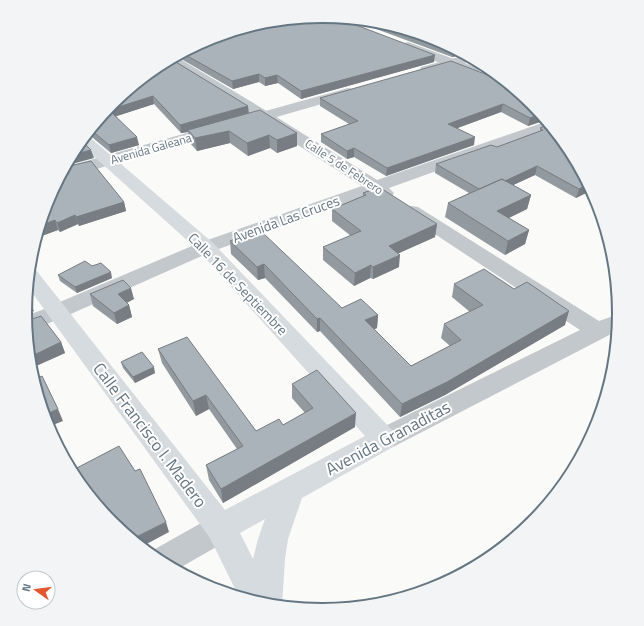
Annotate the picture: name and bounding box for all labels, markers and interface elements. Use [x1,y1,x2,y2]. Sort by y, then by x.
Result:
street label: Avenida Galeana [108,128,194,169]
street label: Calle 5 de Febrero [301,134,387,199]
street label: Avenida Las Cruces [229,189,342,248]
street label: Calle 16 de Septiembre [184,228,293,340]
street label: Calle Francisco I. Madero [87,357,213,513]
street label: Avenida Granaditas [321,394,455,482]
north arrow [16,570,56,610]
text: N [18,582,35,593]

